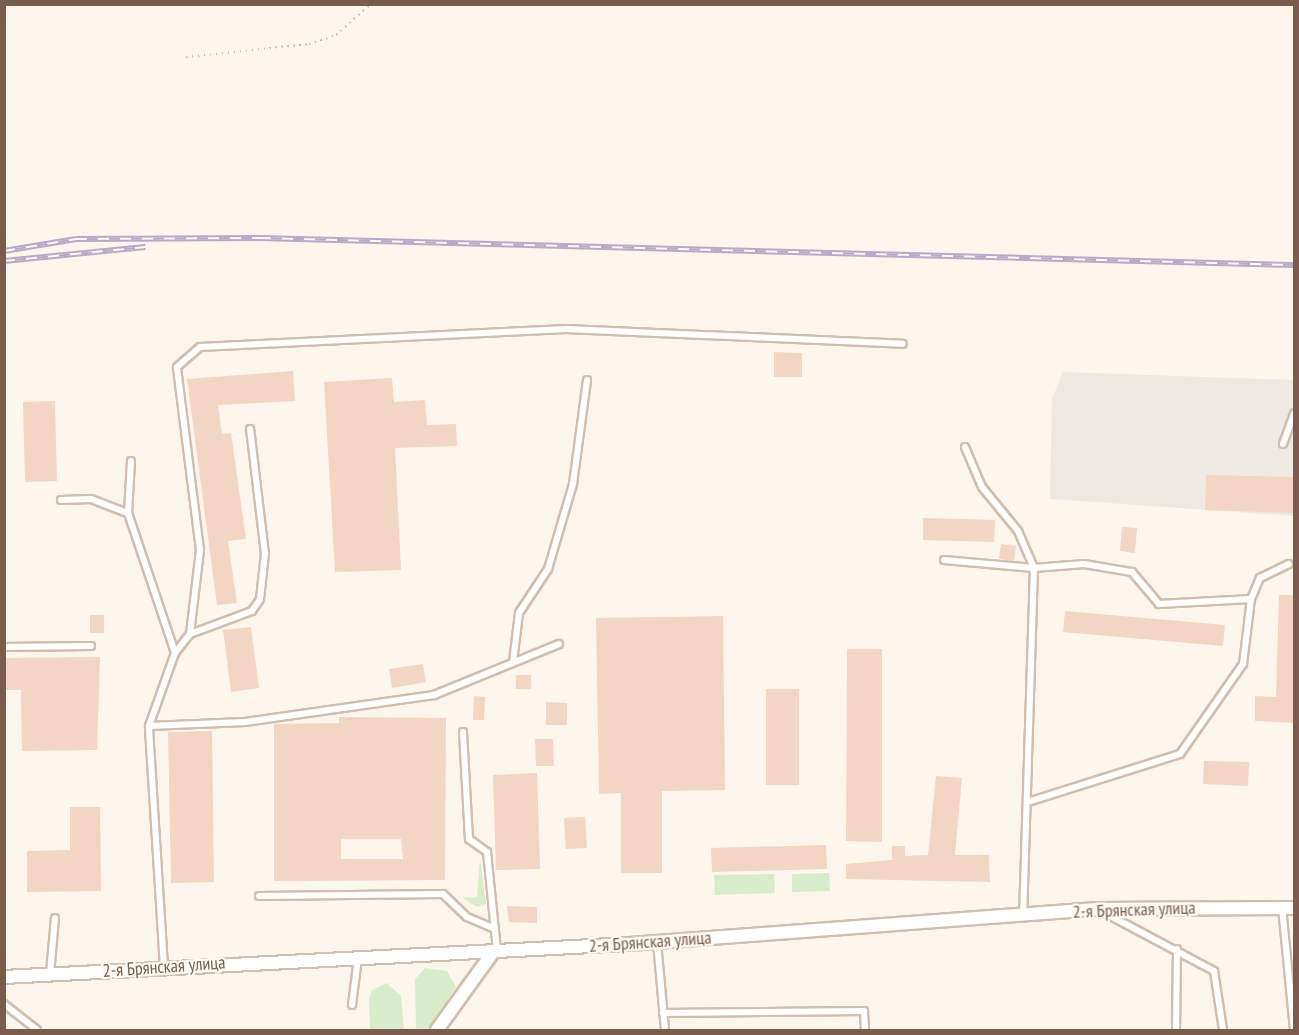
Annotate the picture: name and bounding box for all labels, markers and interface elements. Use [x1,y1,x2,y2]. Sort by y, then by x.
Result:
street label: 2-я Брянская улица [1072,897,1196,923]
street label: 2-я Брянская улица [588,927,712,957]
street label: 2-я Брянская улица [102,952,226,982]

